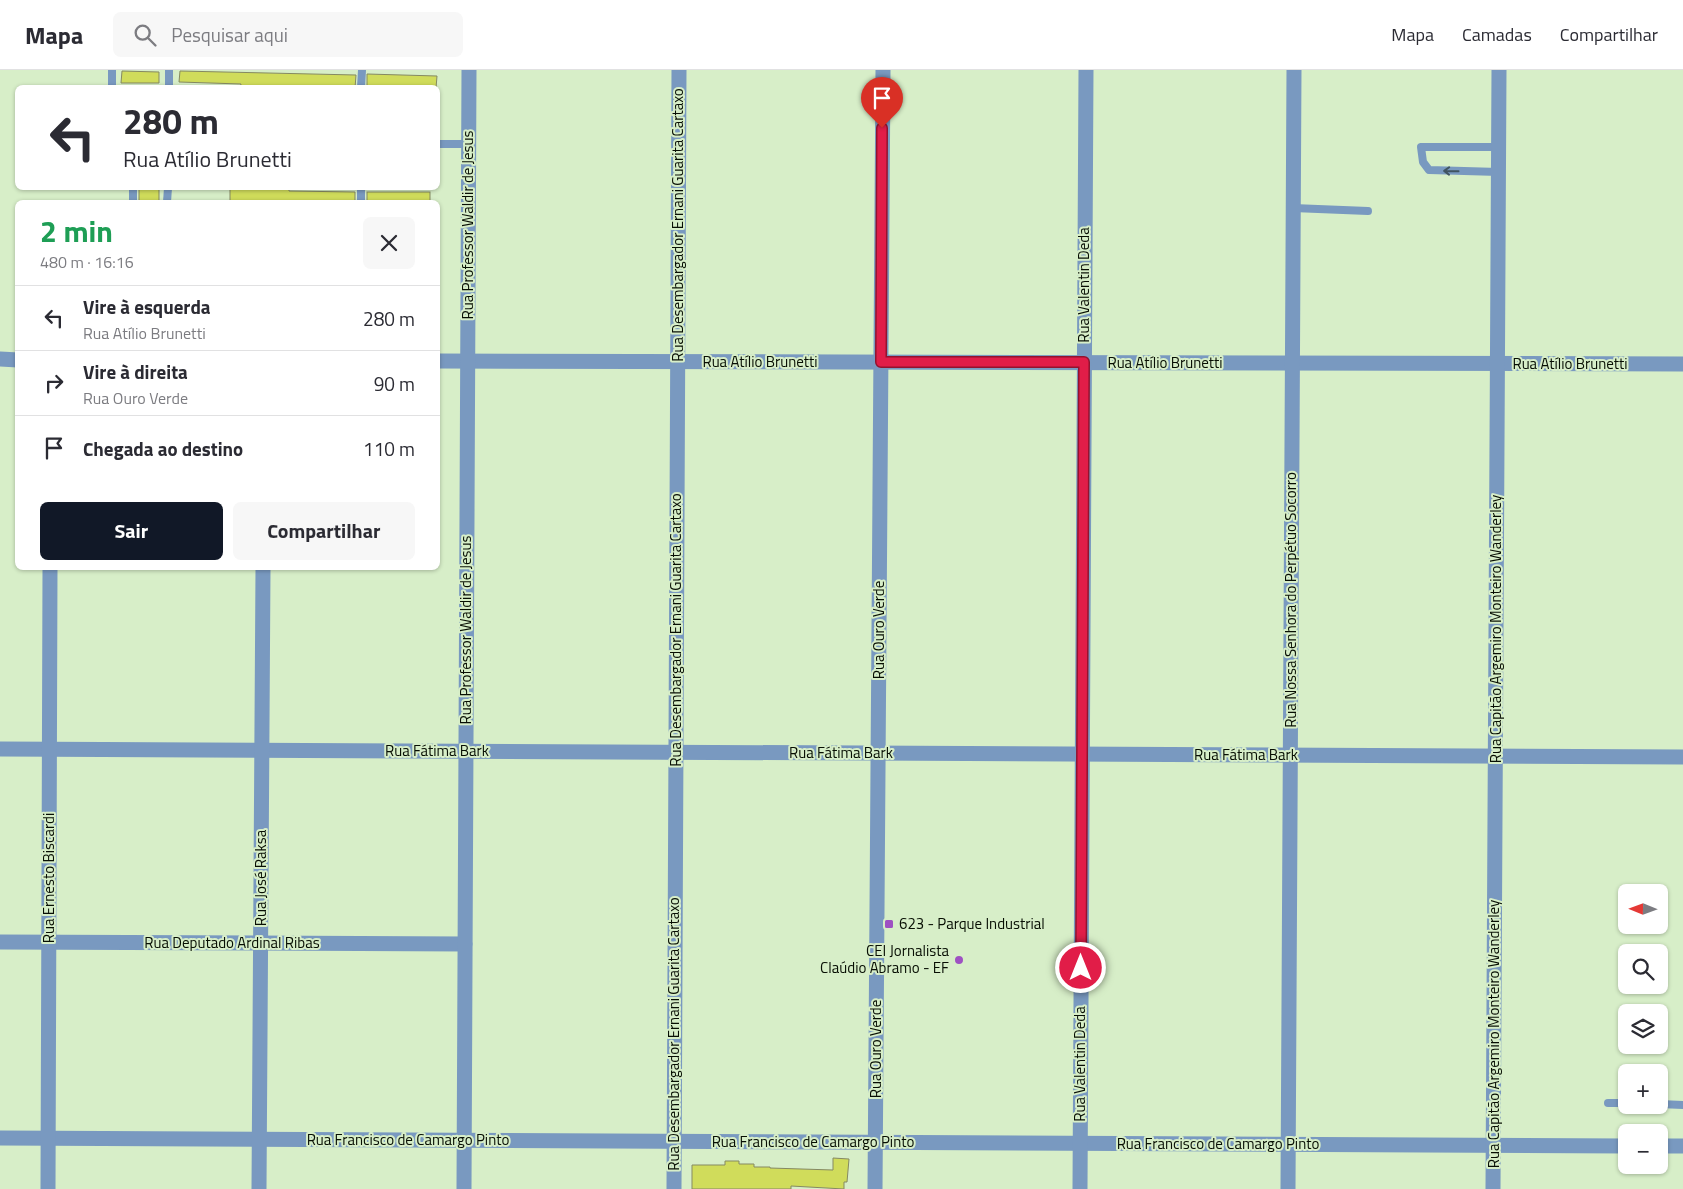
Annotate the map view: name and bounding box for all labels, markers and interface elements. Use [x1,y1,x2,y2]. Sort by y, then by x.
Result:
search box [113,12,463,57]
text: Mapa [25,17,83,53]
text: Pesquisar aqui [171,20,288,49]
icon: search [131,21,159,49]
text: Mapa [1391,21,1434,48]
text: Camadas [1462,21,1532,48]
text: Compartilhar [1560,21,1658,48]
pin [861,77,903,128]
icon: arrive [868,84,896,112]
street label: Rua Desembargador Ernani Guarita Cartaxo [666,88,689,362]
text: 280 m [123,94,219,148]
icon: left [40,105,105,170]
street label: Rua Professor Waldir de Jesus [456,131,479,319]
text: Rua Atílio Brunetti [123,142,292,176]
one-way arrow [1443,166,1459,175]
text: 2 min [40,208,113,254]
button: close [363,217,415,269]
street label: Rua Valentin Deda [1072,227,1095,343]
text: 480 m · 16:16 [40,250,134,274]
text: Vire à esquerda [83,292,211,321]
icon: left [40,304,68,332]
text: 280 m [363,304,415,333]
text: Rua Atílio Brunetti [83,321,206,345]
street label: Rua Atílio Brunetti [702,350,818,373]
street label: Rua Atílio Brunetti [1107,351,1223,374]
street label: Rua Atílio Brunetti [1512,352,1628,375]
text: Vire à direita [83,357,188,386]
icon: right [40,369,68,397]
text: 90 m [374,369,415,398]
text: Rua Ouro Verde [83,386,188,410]
icon: arrive [40,434,68,462]
text: Chegada ao destino [83,434,243,463]
text: 110 m [363,434,415,463]
street label: Rua Nossa Senhora do Perpétuo Socorro [1279,472,1302,728]
street label: Rua Desembargador Ernani Guarita Cartaxo [664,493,687,767]
street label: Rua Capitão Argemiro Monteiro Wanderley [1484,495,1507,763]
button: Sair [40,502,223,560]
button: Compartilhar [233,502,415,560]
street label: Rua Professor Waldir de Jesus [454,536,477,724]
street label: Rua Ouro Verde [867,581,890,679]
street label: Rua Fátima Bark [385,739,489,762]
street label: Rua Fátima Bark [789,741,893,764]
street label: Rua Fátima Bark [1194,743,1298,766]
street label: Rua Ernesto Biscardi [37,813,60,943]
street label: Rua José Raksa [249,829,272,926]
north arrow [1618,884,1668,934]
map controls [1618,884,1668,1174]
street label: Rua Desembargador Ernani Guarita Cartaxo [662,897,685,1171]
street label: Rua Capitão Argemiro Monteiro Wanderley [1482,900,1505,1168]
place label: 623 - Parque Industrial [899,912,1045,935]
marker: 623 - Parque Industrial [883,918,895,930]
street label: Rua Deputado Ardinal Ribas [144,931,320,954]
place label: CEI Jornalista Claúdio Abramo - EF [820,939,949,979]
position arrow [1054,941,1106,993]
button: search [1618,944,1668,994]
marker: CEI Jornalista Claúdio Abramo - EF [953,954,965,966]
street label: Rua Ouro Verde [864,1000,887,1098]
button: layers [1618,1004,1668,1054]
street label: Rua Valentin Deda [1068,1006,1091,1122]
button: + [1618,1064,1668,1114]
button: − [1618,1124,1668,1174]
street label: Rua Francisco de Camargo Pinto [307,1128,509,1151]
street label: Rua Francisco de Camargo Pinto [712,1130,914,1153]
street label: Rua Francisco de Camargo Pinto [1117,1132,1319,1155]

